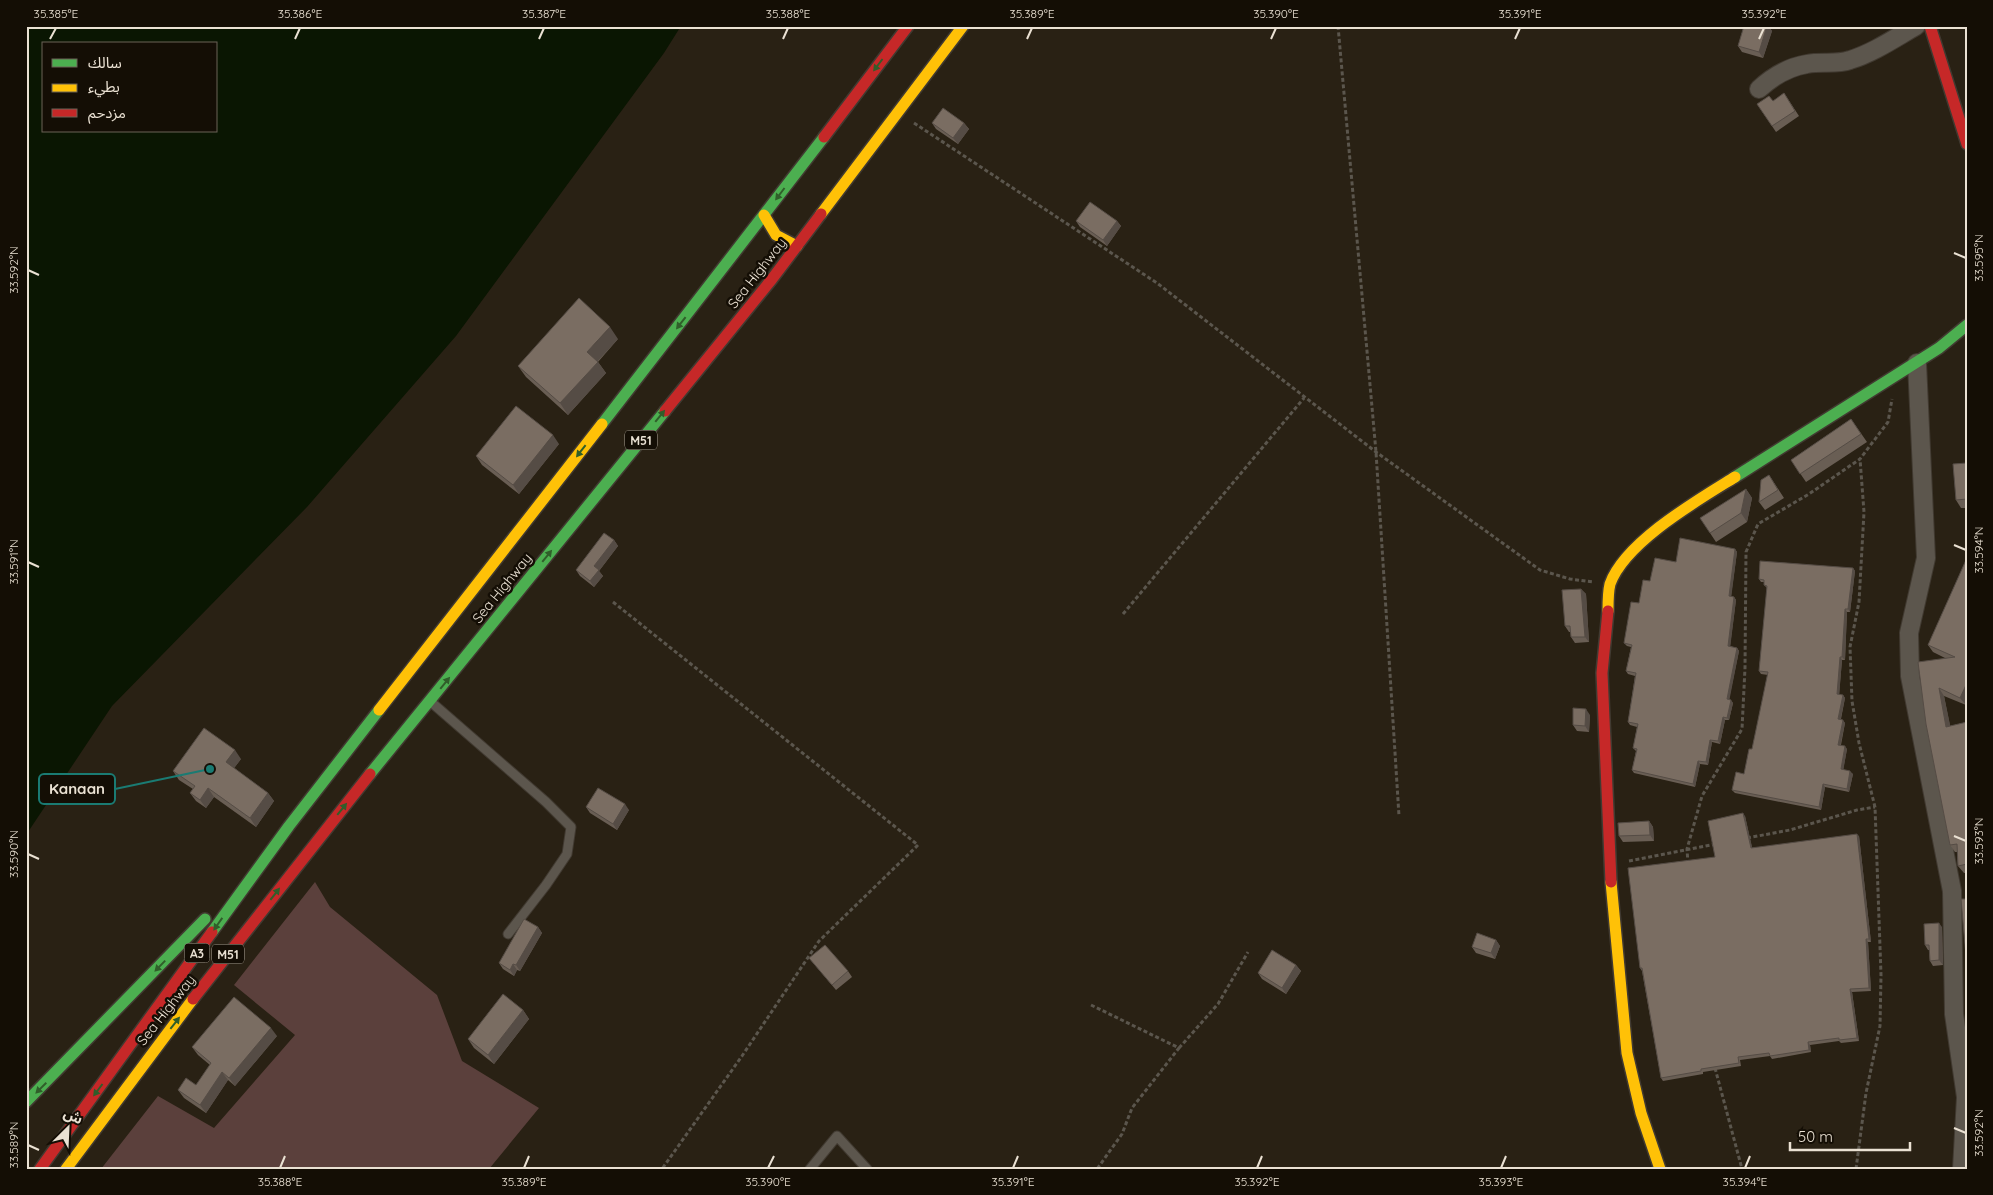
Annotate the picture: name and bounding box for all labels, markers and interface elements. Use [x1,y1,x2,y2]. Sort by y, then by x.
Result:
text: 35.385°E [34,6,79,21]
text: 35.386°E [278,6,323,21]
text: 35.387°E [522,6,566,21]
text: 35.388°E [766,6,811,21]
text: 35.389°E [1010,6,1055,21]
text: 35.390°E [1253,6,1299,21]
text: 35.391°E [1498,6,1542,21]
text: 35.392°E [1741,6,1787,21]
legend [42,42,218,132]
text: سالك [88,53,122,72]
one-way arrow [873,58,884,71]
text: بطيء [88,77,120,98]
text: مزدحم [88,103,126,124]
one-way arrow [775,187,785,201]
street label: Sea Highway [724,234,790,312]
text: 33.595°N [1971,234,1986,282]
text: 33.592°N [6,246,21,294]
one-way arrow [675,316,686,329]
one-way arrow [654,411,666,423]
road number: M51 [625,430,657,450]
one-way arrow [576,445,587,458]
text: 33.594°N [1971,526,1986,574]
text: 33.591°N [6,539,21,585]
street label: Sea Highway [468,549,536,627]
one-way arrow [541,550,552,563]
one-way arrow [439,676,450,689]
callout: Kanaan [39,774,115,804]
text: Kanaan [49,779,105,798]
one-way arrow [336,803,348,815]
text: 33.593°N [1971,818,1986,865]
text: 33.590°N [6,830,21,878]
one-way arrow [269,888,280,901]
one-way arrow [213,917,223,931]
road number: A3 [184,944,210,962]
road number: M51 [212,944,244,964]
one-way arrow [154,960,166,972]
street label: Sea Highway [133,971,199,1049]
one-way arrow [170,1017,181,1030]
one-way arrow [35,1081,47,1093]
one-way arrow [94,1083,104,1096]
north arrow [42,1102,92,1152]
text: ش [61,1104,86,1128]
text: 33.592°N [1971,1109,1986,1157]
scale bar [1790,1120,1910,1152]
text: 33.589°N [6,1121,21,1169]
text: 50 m [1798,1127,1833,1146]
text: 35.388°E [258,1174,303,1189]
text: 35.389°E [502,1174,547,1189]
text: 35.390°E [745,1174,791,1189]
text: 35.391°E [991,1174,1035,1189]
text: 35.392°E [1234,1174,1280,1189]
text: 35.393°E [1479,1174,1524,1189]
text: 35.394°E [1723,1174,1768,1189]

